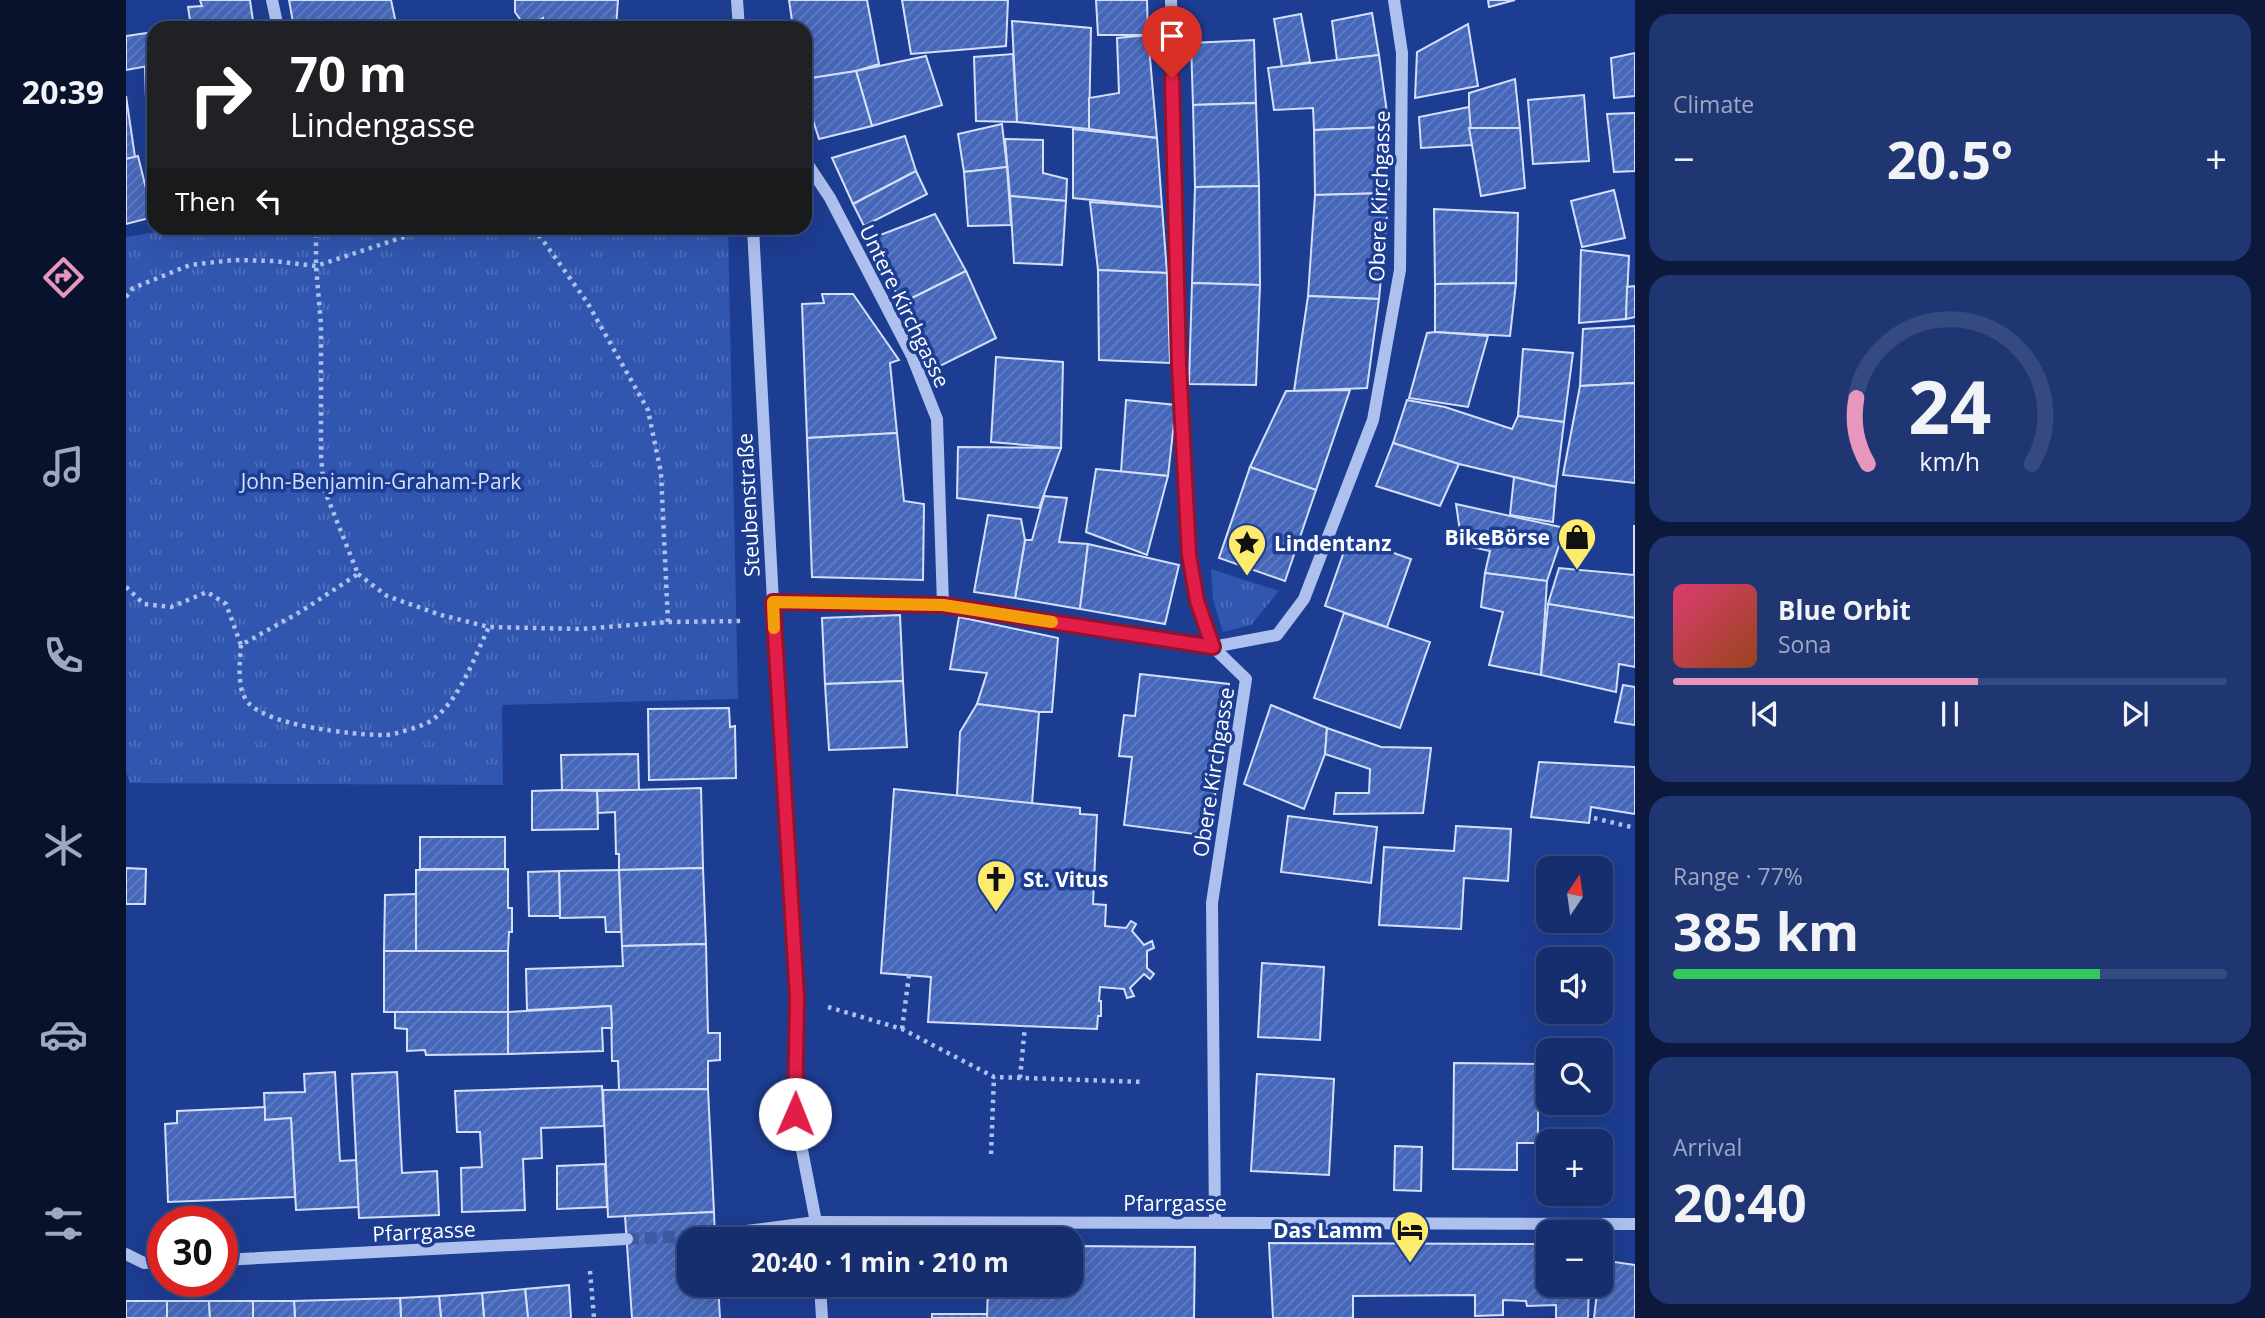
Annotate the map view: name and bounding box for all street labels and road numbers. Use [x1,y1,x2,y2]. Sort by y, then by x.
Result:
street label: Obere Kirchgasse [1362,110,1396,282]
street label: Untere Kirchgasse [853,220,957,392]
street label: Steubenstraße [730,432,766,578]
street label: Obere Kirchgasse [1186,685,1240,859]
street label: Pfarrgasse [1123,1189,1227,1217]
street label: Pfarrgasse [372,1214,476,1248]

